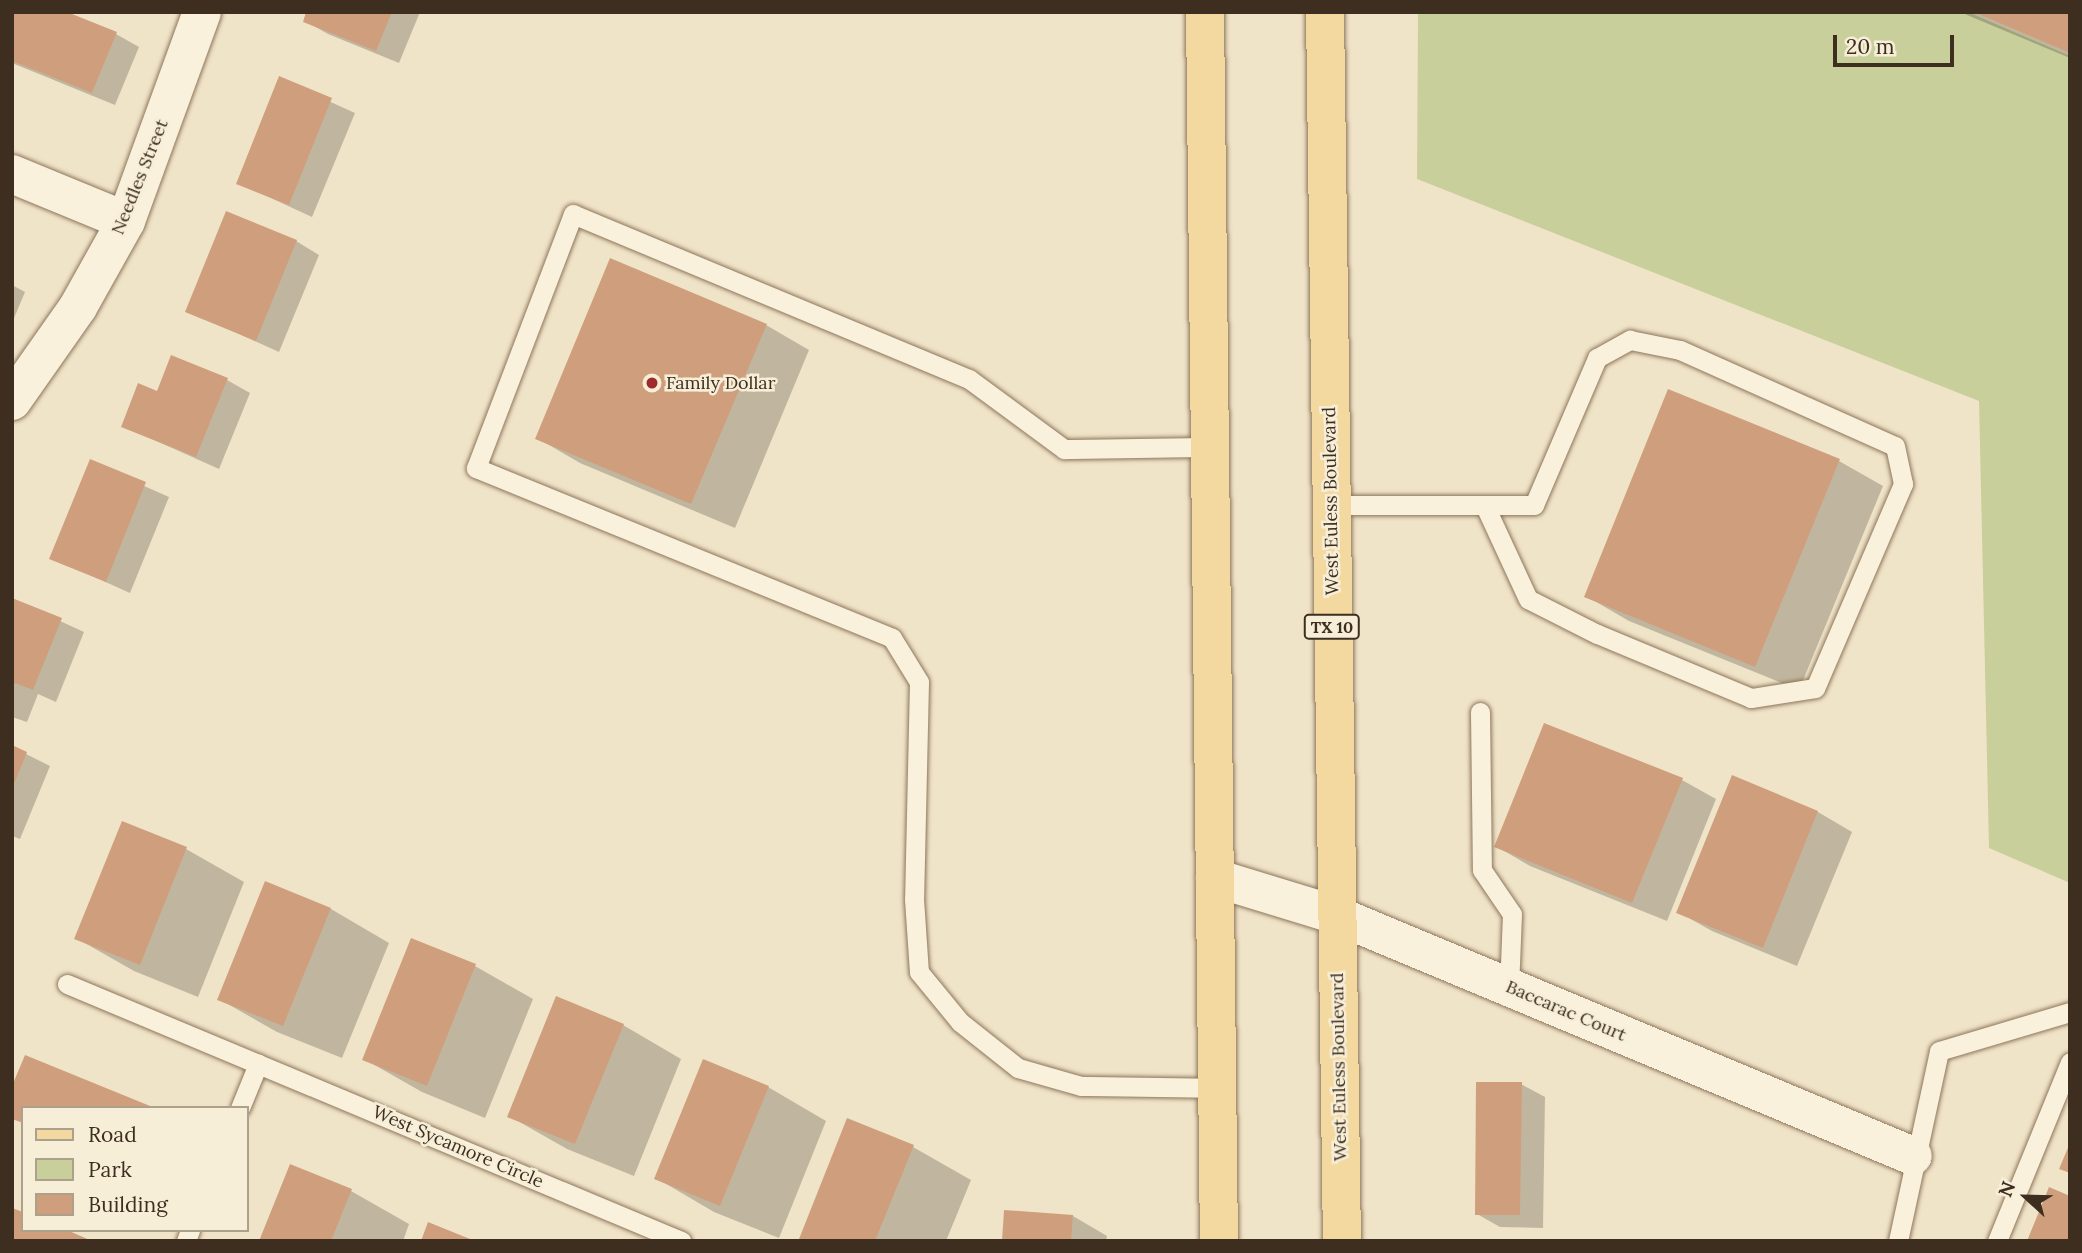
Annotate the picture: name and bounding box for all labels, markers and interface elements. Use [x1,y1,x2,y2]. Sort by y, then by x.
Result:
scale bar [1837,21,1958,65]
text: 20 m [1846,33,1895,60]
street label: Needles Street [107,116,173,238]
place label: Family Dollar [666,372,775,394]
marker: Family Dollar [644,375,660,391]
street label: West Euless Boulevard [1319,407,1343,595]
road number: TX 10 [1302,614,1362,640]
street label: West Euless Boulevard [1327,973,1351,1161]
street label: Baccarac Court [1502,976,1630,1046]
street label: West Sycamore Circle [369,1101,547,1193]
legend [21,1106,248,1232]
text: Road [88,1121,137,1148]
text: Park [88,1156,132,1183]
north arrow [1991,1162,2061,1232]
text: N [1993,1178,2020,1200]
text: Building [88,1191,168,1218]

